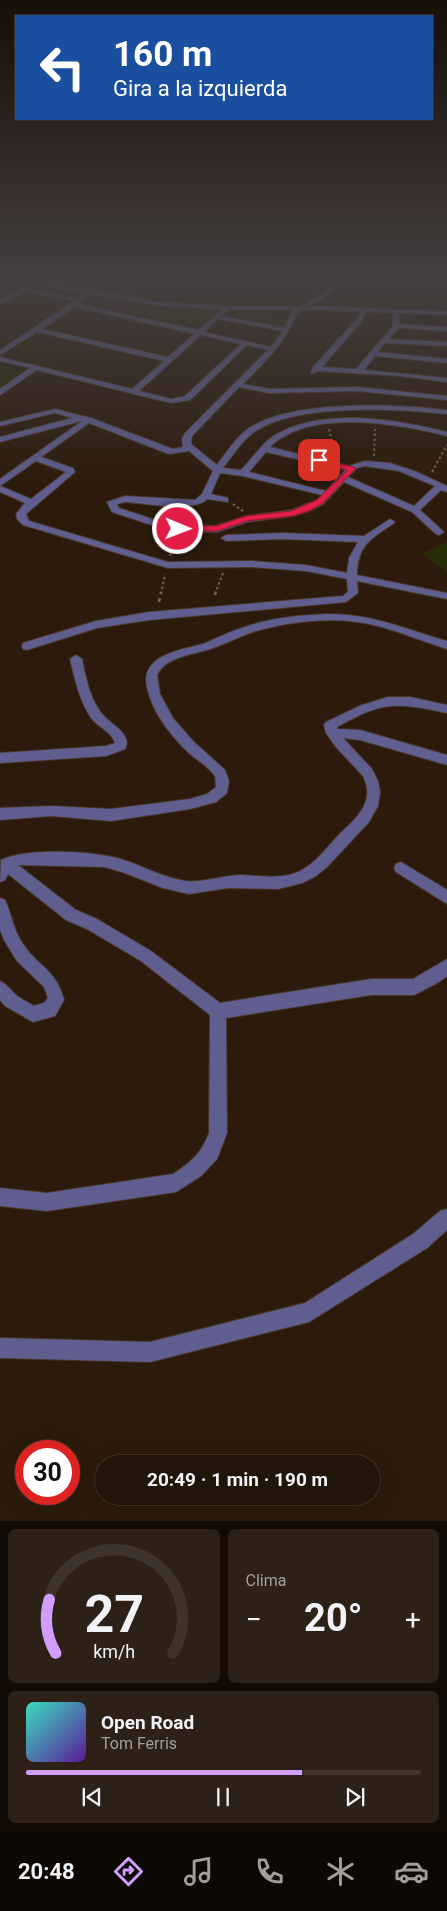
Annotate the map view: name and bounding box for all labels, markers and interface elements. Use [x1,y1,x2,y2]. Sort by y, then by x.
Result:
text: 160 m [113,34,212,75]
icon: left [30,35,95,100]
text: Gira a la izquierda [113,76,287,101]
pin [298,439,340,481]
icon: arrive [305,446,333,474]
position arrow [151,502,203,554]
speed limit sign: 30 [15,1440,80,1505]
text: 20:49 · 1 min · 190 m [147,1468,328,1491]
text: Clima [246,1571,286,1590]
text: 27 [84,1584,144,1645]
text: 20° [304,1596,363,1640]
text: − [246,1603,262,1636]
text: + [405,1603,421,1636]
text: km/h [93,1641,135,1662]
text: Open Road [101,1711,194,1734]
text: Tom Ferris [101,1734,177,1753]
icon: previous [78,1783,106,1811]
icon: pause [209,1783,237,1811]
icon: next [341,1783,369,1811]
icon: directions [111,1854,146,1889]
icon: music [181,1854,216,1889]
icon: phone [252,1854,287,1889]
icon: climate [323,1854,358,1889]
icon: car [394,1854,429,1889]
text: 20:48 [18,1859,75,1884]

